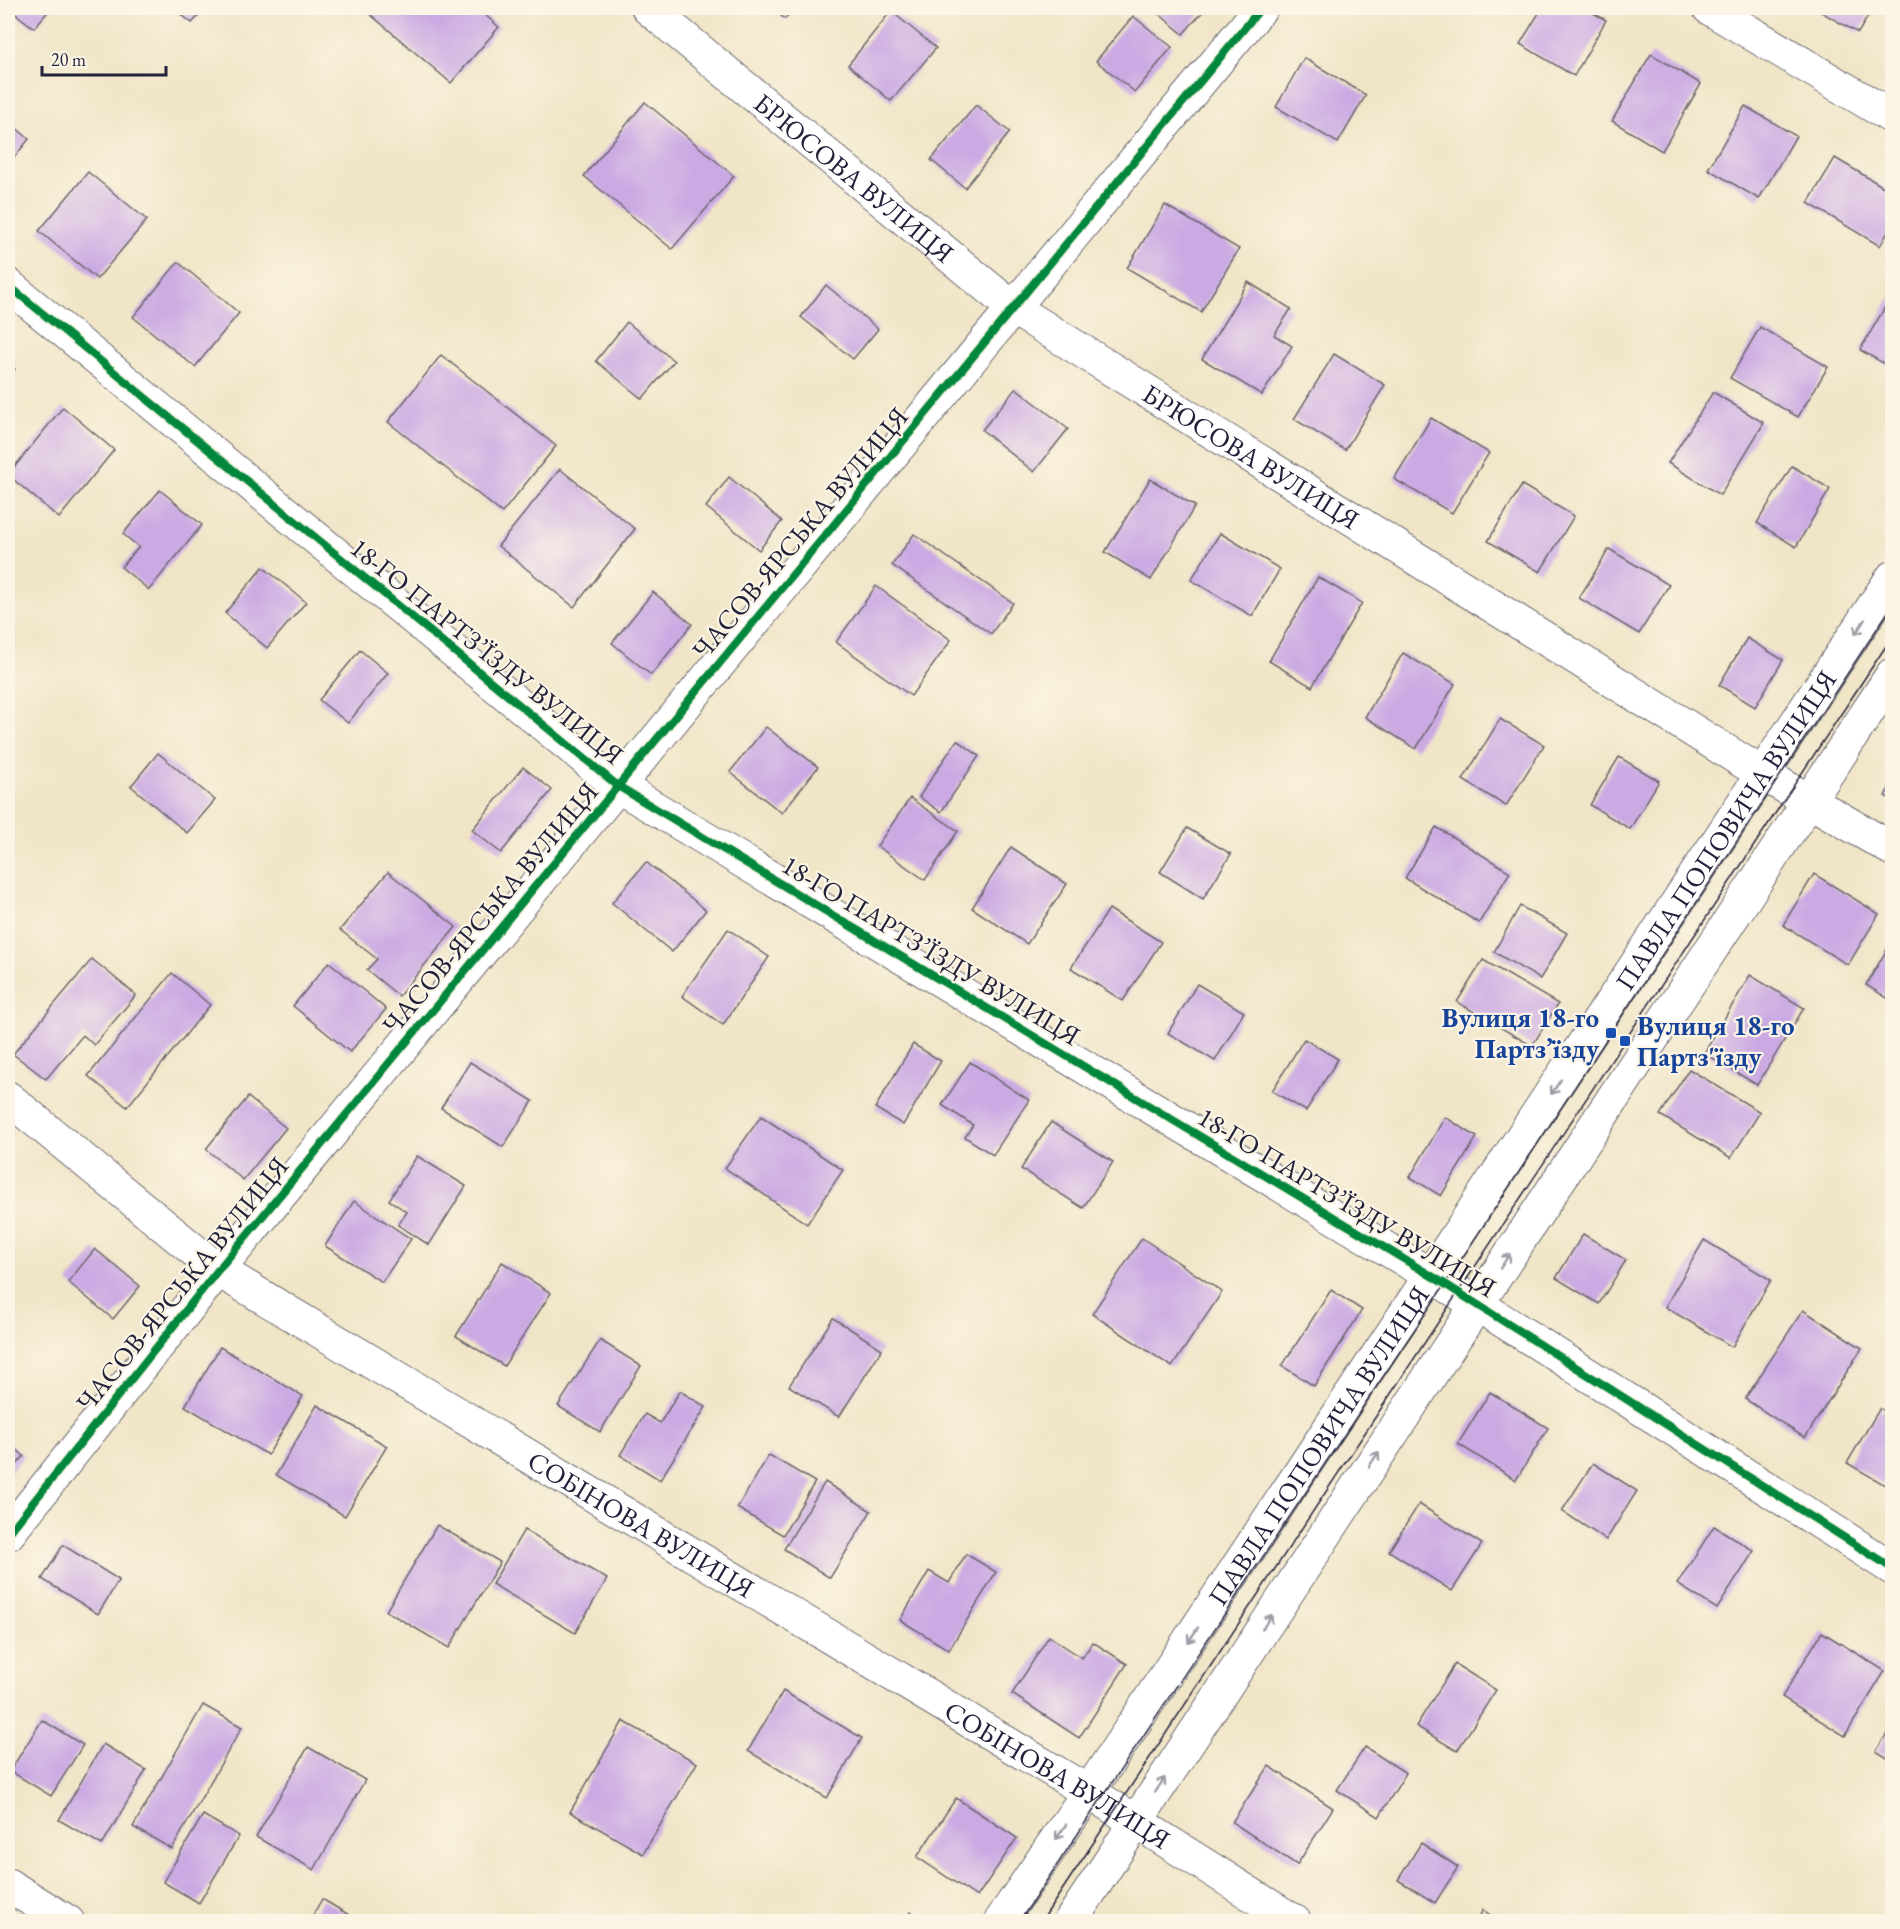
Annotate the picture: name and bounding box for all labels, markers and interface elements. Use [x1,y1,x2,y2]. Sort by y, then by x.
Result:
scale bar [42,39,166,77]
text: 20 m [51,48,86,71]
street label: БРЮСОВА ВУЛИЦЯ [747,85,962,270]
street label: БРЮСОВА ВУЛИЦЯ [1136,375,1366,537]
street label: ЧАСОВ-ЯРСЬКА ВУЛИЦЯ [684,400,916,666]
street label: 18-ГО ПАРТЗ’ЇЗДУ ВУЛИЦЯ [343,530,631,772]
one-way arrow [1854,618,1866,635]
street label: ПАВЛА ПОПОВИЧА ВУЛИЦЯ [1607,663,1844,997]
street label: ЧАСОВ-ЯРСЬКА ВУЛИЦЯ [374,775,606,1041]
street label: 18-ГО ПАРТЗ’ЇЗДУ ВУЛИЦЯ [775,847,1087,1053]
place label: Вулиця 18-го Партз’їзду [1442,1000,1600,1066]
place label: Вулиця 18-го Партз'їзду [1637,1008,1794,1074]
marker: Вулиця 18-го Партз’їзду [1604,1026,1618,1040]
marker: Вулиця 18-го Партз'їзду [1618,1034,1632,1048]
one-way arrow [1550,1079,1562,1095]
street label: 18-ГО ПАРТЗ’ЇЗДУ ВУЛИЦЯ [1191,1099,1503,1305]
street label: ЧАСОВ-ЯРСЬКА ВУЛИЦЯ [68,1149,296,1419]
one-way arrow [1499,1253,1511,1270]
street label: ПАВЛА ПОПОВИЧА ВУЛИЦЯ [1200,1279,1436,1612]
street label: СОБІНОВА ВУЛИЦЯ [522,1442,761,1605]
one-way arrow [1369,1451,1381,1468]
one-way arrow [1261,1614,1273,1631]
one-way arrow [1186,1626,1198,1643]
street label: СОБІНОВА ВУЛИЦЯ [938,1692,1177,1857]
one-way arrow [1154,1777,1166,1794]
one-way arrow [1055,1823,1067,1840]

